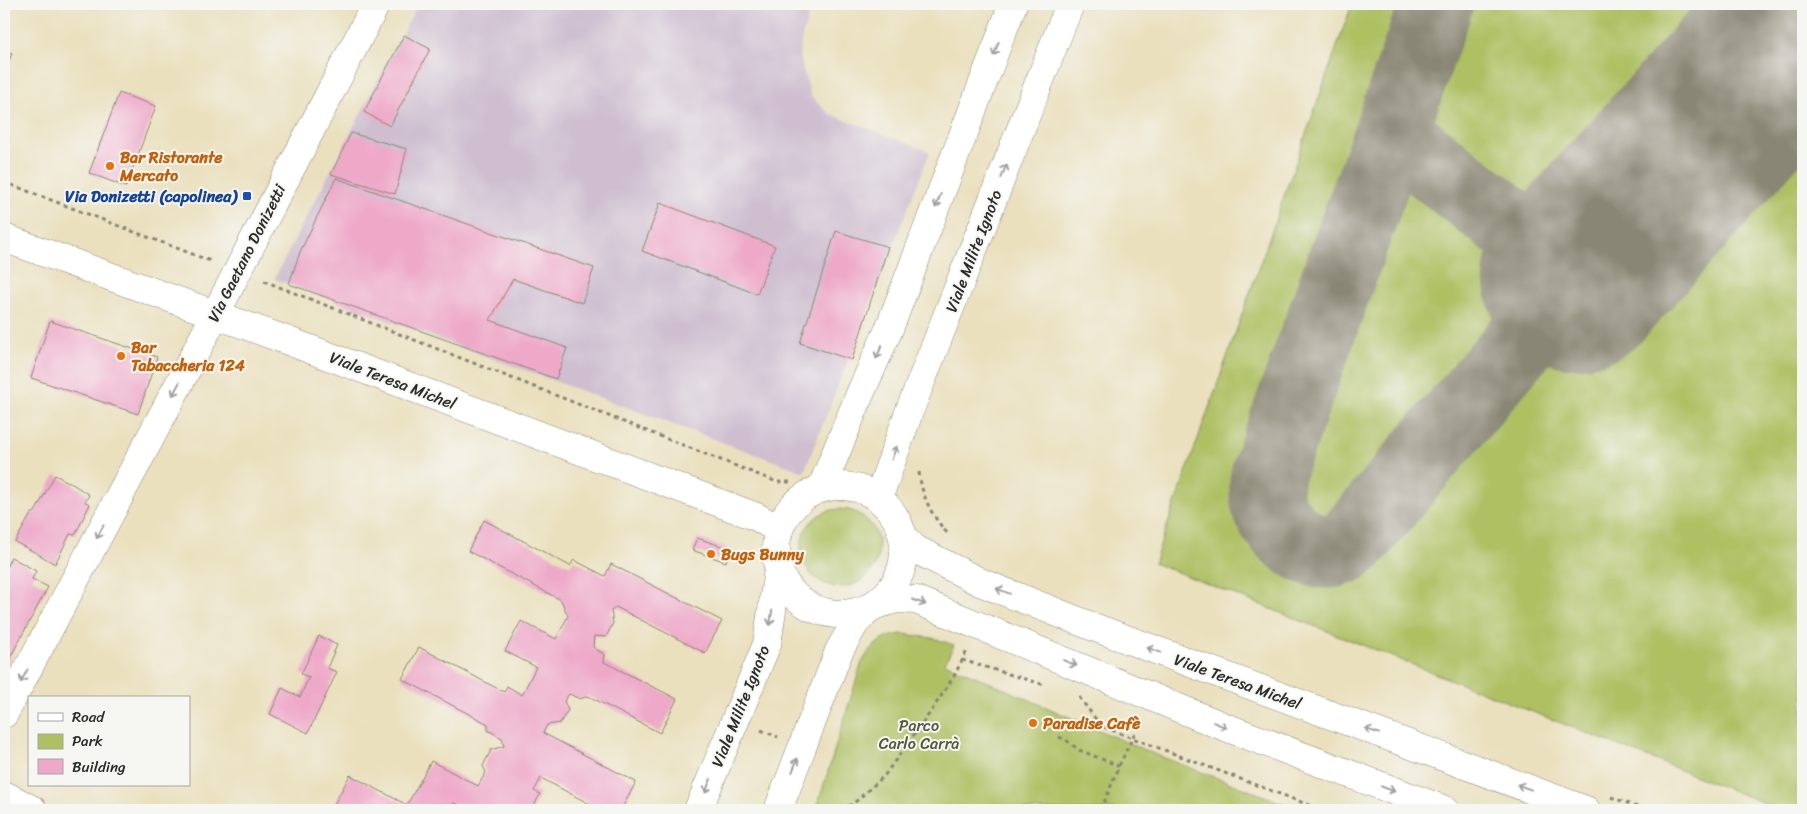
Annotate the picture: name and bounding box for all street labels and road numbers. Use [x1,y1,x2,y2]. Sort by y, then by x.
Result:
street label: Via Gaetano Donizetti [199,178,294,327]
street label: Viale Milite Ignoto [937,186,1010,317]
street label: Viale Teresa Michel [325,343,461,418]
street label: Viale Milite Ignoto [703,641,778,772]
street label: Viale Teresa Michel [1170,645,1306,718]

